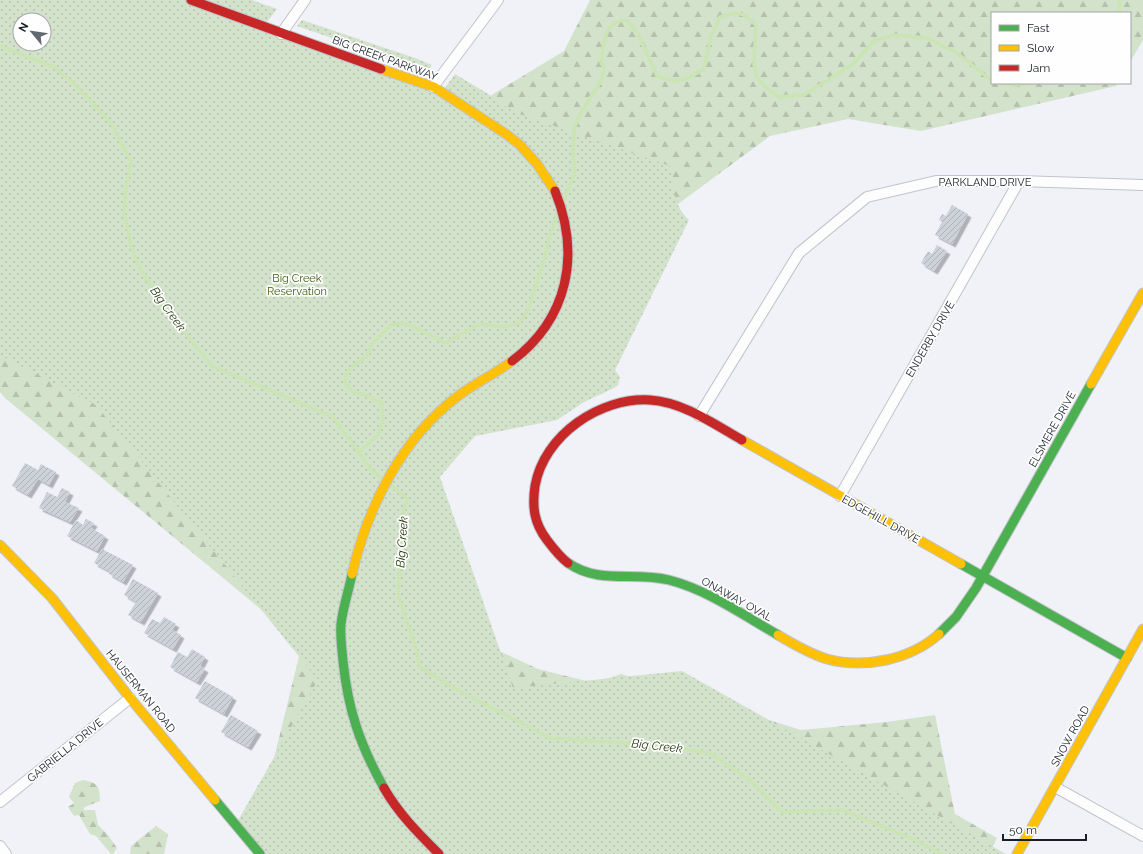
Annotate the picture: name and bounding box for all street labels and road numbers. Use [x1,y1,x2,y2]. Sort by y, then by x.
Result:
street label: BIG CREEK PARKWAY [330,33,439,84]
street label: PARKLAND DRIVE [939,176,1032,189]
street label: ENDERBY DRIVE [903,299,958,380]
street label: ELSMERE DRIVE [1026,389,1079,469]
street label: EDGEHILL DRIVE [839,493,922,546]
street label: ONAWAY OVAL [699,575,775,625]
street label: HAUSERMAN ROAD [103,647,178,736]
street label: SNOW ROAD [1048,703,1093,769]
street label: GABRIELLA DRIVE [25,716,106,785]

